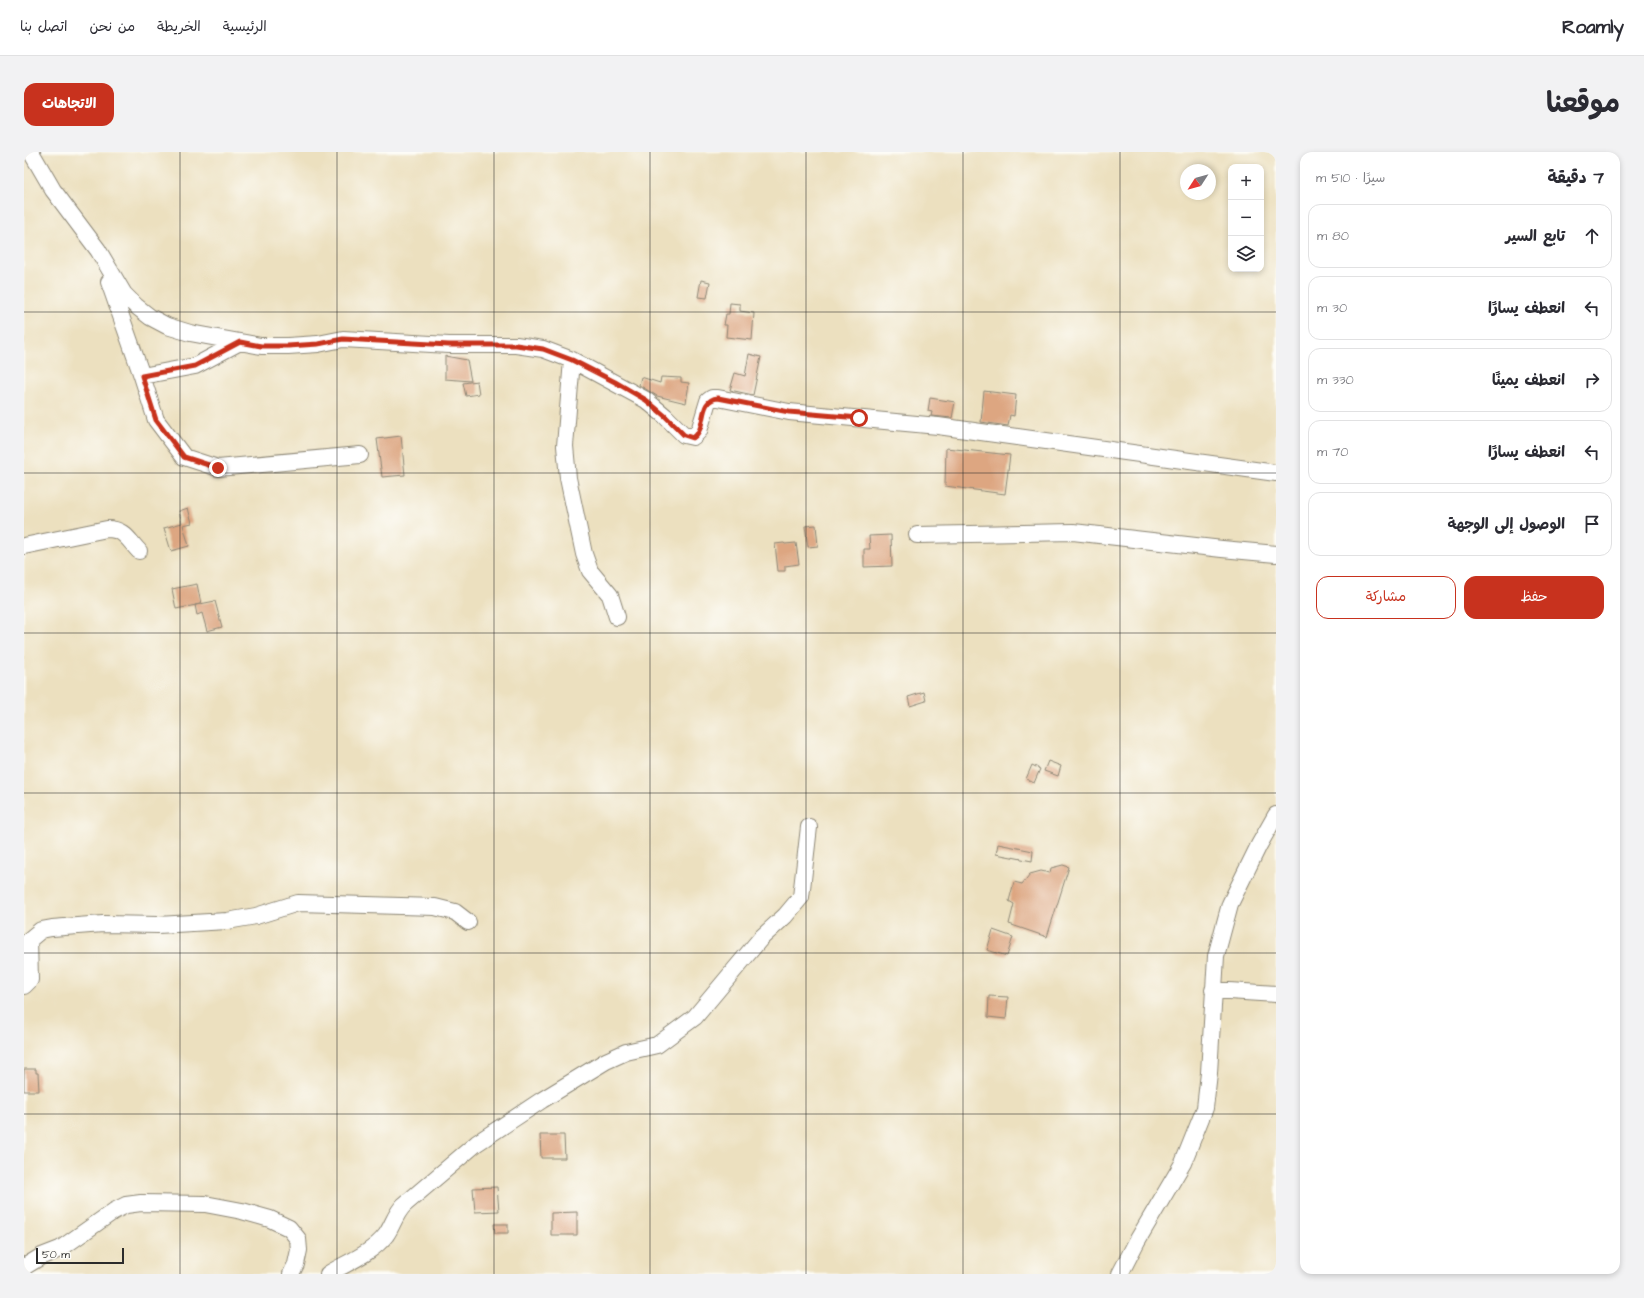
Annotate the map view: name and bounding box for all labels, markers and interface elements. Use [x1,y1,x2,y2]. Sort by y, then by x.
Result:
text: Roamly [1562,14,1624,41]
text: اتصل بنا [20,17,67,37]
text: من نحن [89,17,135,37]
text: الخريطة [157,17,201,37]
text: الرئيسية [223,17,267,37]
button: الاتجاهات [24,83,114,126]
text: موقعنا [1546,84,1620,123]
north arrow [1180,164,1216,200]
map controls [1228,164,1264,272]
button: + [1228,164,1264,200]
text: 7 دقيقة [1548,166,1604,190]
text: سيرًا · 510 m [1316,169,1385,187]
button: − [1228,200,1264,236]
icon: ahead [1581,225,1603,247]
text: تابع السير [1506,226,1565,247]
text: 80 m [1317,227,1349,245]
button: layers [1228,236,1264,272]
icon: left [1581,297,1603,319]
text: انعطف يسارًا [1488,298,1565,319]
text: 30 m [1317,299,1347,317]
icon: right [1581,369,1603,391]
text: انعطف يمينًا [1492,370,1565,391]
text: 330 m [1317,371,1354,389]
route start [850,409,868,427]
icon: left [1581,441,1603,463]
text: انعطف يسارًا [1488,442,1565,463]
text: 70 m [1317,443,1349,461]
route end [209,459,227,477]
icon: arrive [1581,513,1603,535]
text: الوصول إلى الوجهة [1448,514,1565,535]
button: مشاركة [1316,576,1456,619]
button: حفظ [1464,576,1604,619]
scale bar [36,1246,124,1265]
text: 50 m [42,1247,70,1262]

